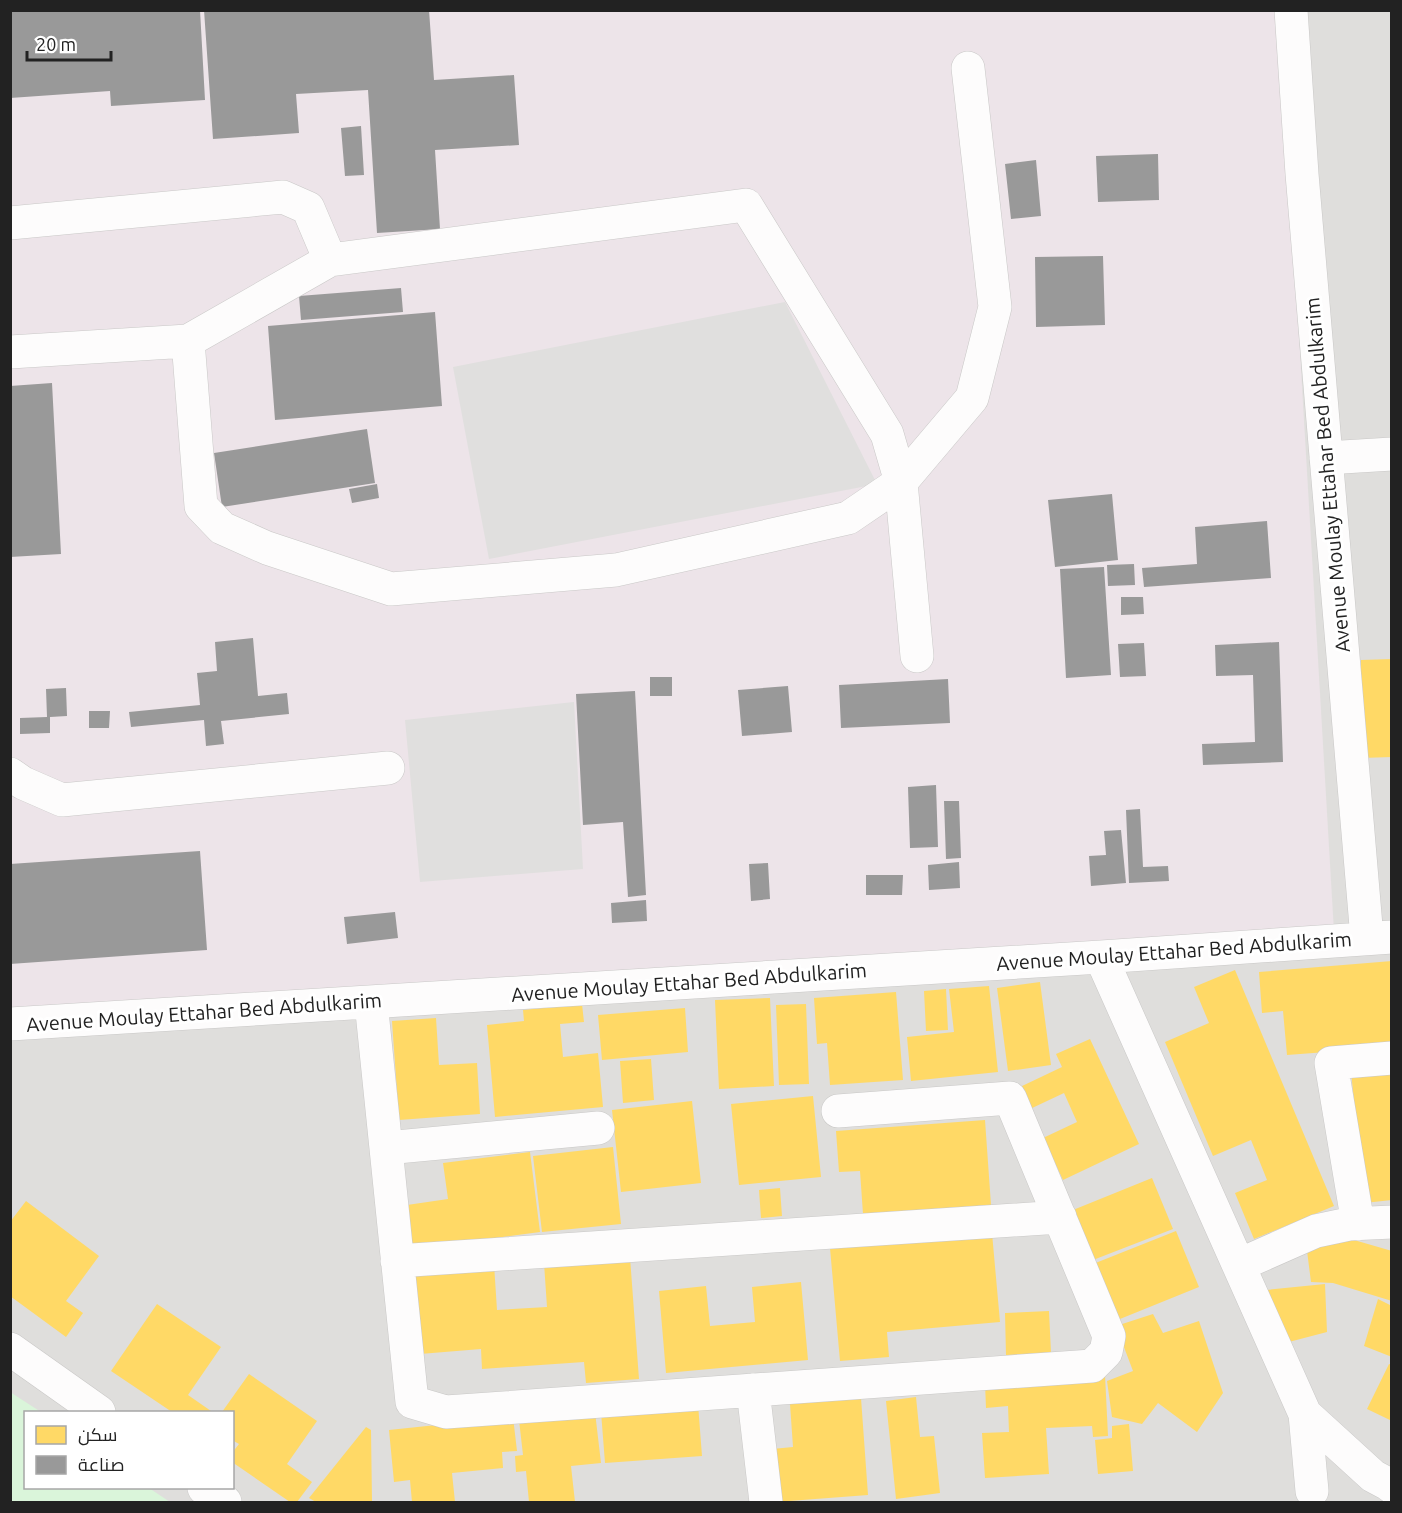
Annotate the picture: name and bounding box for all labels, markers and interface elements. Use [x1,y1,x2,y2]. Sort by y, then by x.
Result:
scale bar [27,24,111,62]
text: 20 m [36,34,76,54]
street label: Avenue Moulay Ettahar Bed Abdulkarim [1300,296,1354,654]
street label: Avenue Moulay Ettahar Bed Abdulkarim [995,927,1353,975]
street label: Avenue Moulay Ettahar Bed Abdulkarim [510,958,868,1006]
street label: Avenue Moulay Ettahar Bed Abdulkarim [25,988,383,1036]
legend [24,1411,234,1489]
text: سكن [78,1424,117,1446]
text: صناعة [78,1454,124,1474]

